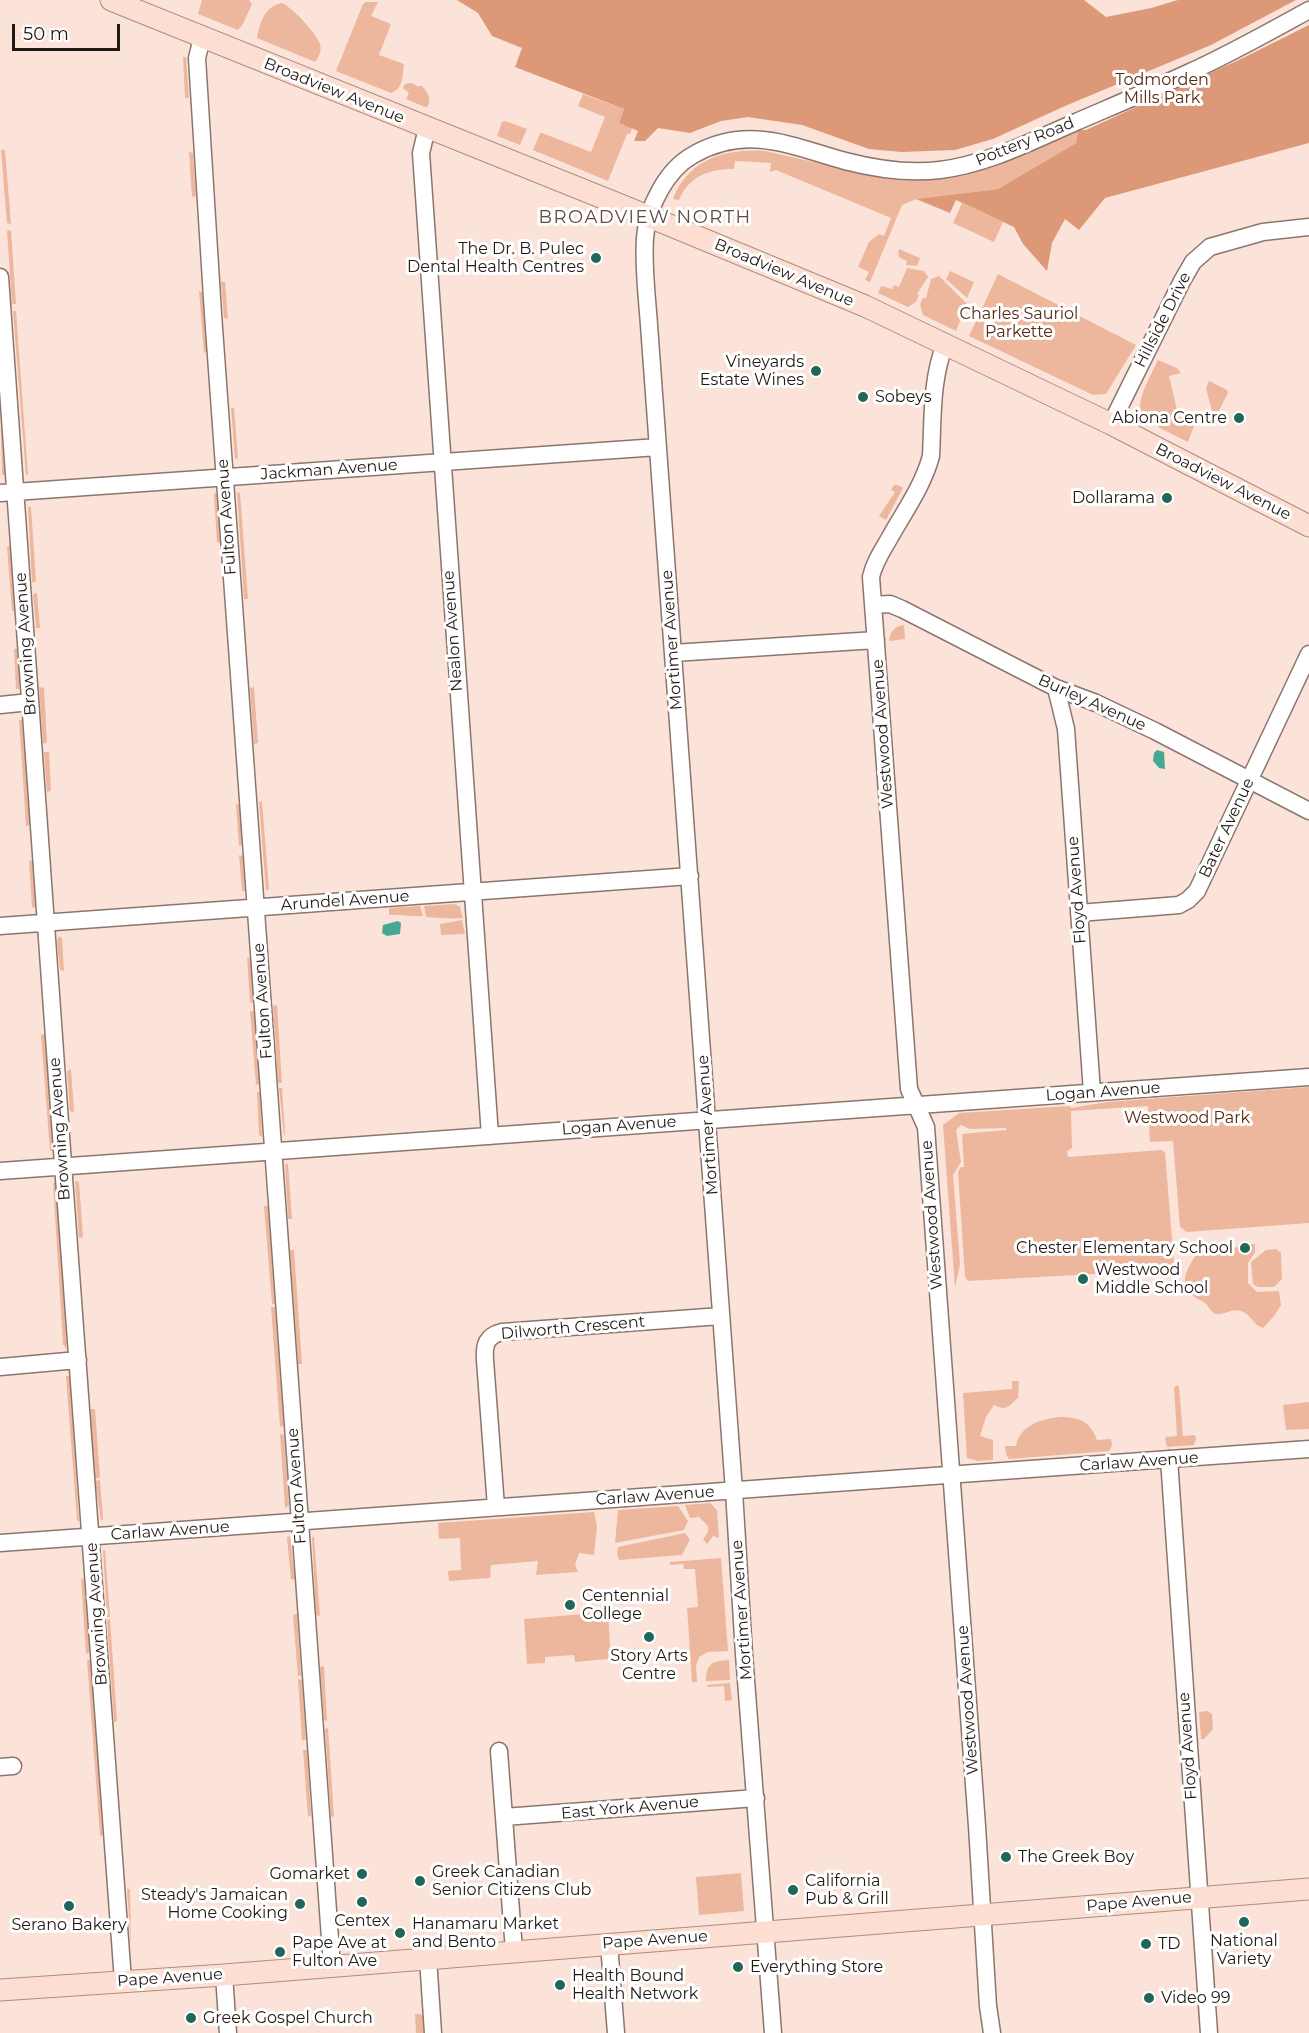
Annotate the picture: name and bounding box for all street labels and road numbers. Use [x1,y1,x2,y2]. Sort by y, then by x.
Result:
street label: Broadview Avenue [261,54,407,128]
street label: Pottery Road [973,114,1077,170]
street label: Broadview Avenue [711,235,857,311]
street label: Hillside Drive [1131,269,1195,371]
street label: Broadview Avenue [1152,439,1294,525]
street label: Jackman Avenue [260,456,398,484]
street label: Fulton Avenue [213,458,241,576]
street label: Mortimer Avenue [658,569,686,711]
street label: Nealon Avenue [439,570,467,692]
street label: Browning Avenue [11,572,41,716]
street label: Westwood Avenue [868,659,898,809]
street label: Burley Avenue [1035,671,1149,735]
street label: Bater Avenue [1195,775,1259,881]
street label: Floyd Avenue [1064,835,1090,945]
street label: Arundel Avenue [280,887,410,915]
street label: Fulton Avenue [249,942,277,1060]
street label: Mortimer Avenue [694,1054,722,1196]
street label: Browning Avenue [45,1057,75,1201]
street label: Logan Avenue [1045,1078,1161,1106]
street label: Logan Avenue [561,1112,677,1140]
street label: Westwood Avenue [917,1140,947,1290]
street label: Dilworth Crescent [500,1312,646,1344]
street label: Fulton Avenue [283,1427,311,1545]
street label: Carlaw Avenue [1079,1448,1199,1476]
street label: Carlaw Avenue [595,1482,715,1510]
street label: Carlaw Avenue [110,1517,230,1545]
street label: Mortimer Avenue [728,1539,756,1681]
street label: Browning Avenue [82,1542,112,1686]
street label: Westwood Avenue [953,1625,983,1775]
street label: Floyd Avenue [1175,1691,1201,1801]
street label: East York Avenue [560,1792,700,1824]
street label: Pape Avenue [1085,1888,1193,1916]
street label: Pape Avenue [602,1927,708,1953]
street label: Pape Avenue [117,1965,223,1991]

